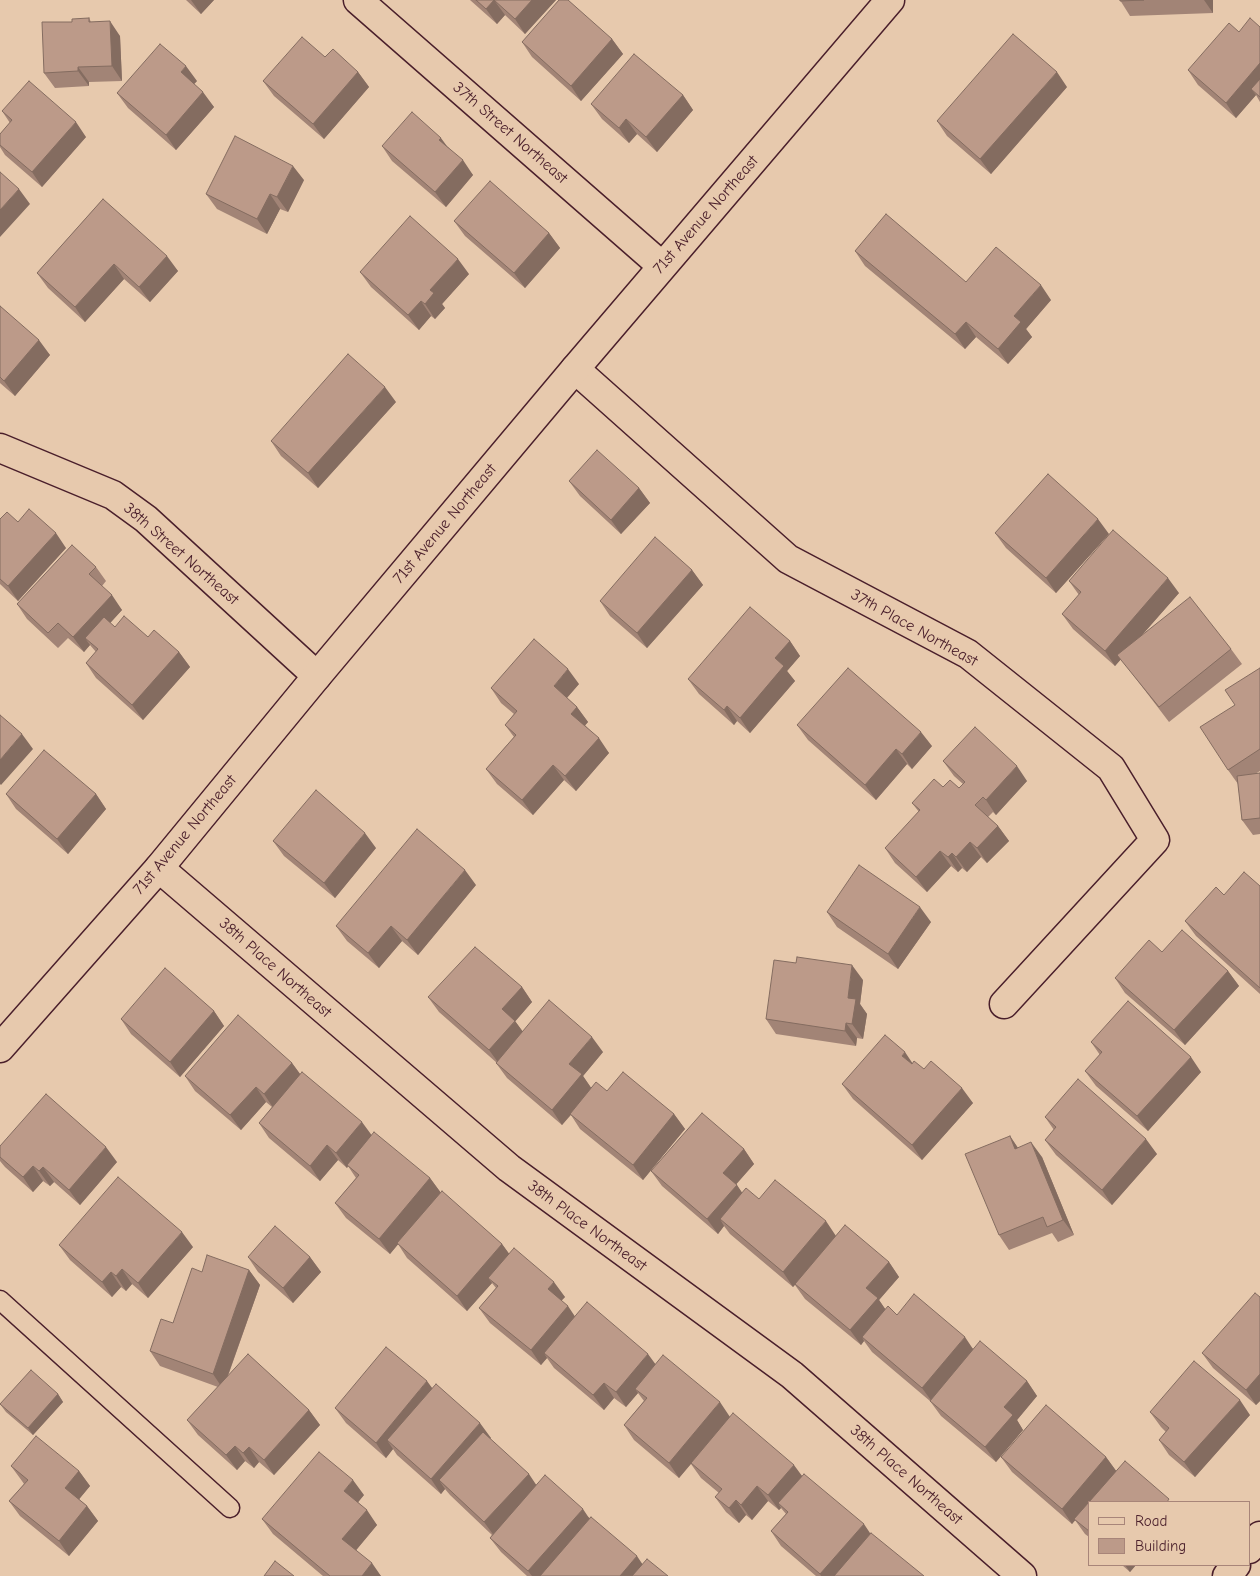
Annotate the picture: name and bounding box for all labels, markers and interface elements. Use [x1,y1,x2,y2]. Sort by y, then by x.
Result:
street label: 37th Street Northeast [449,78,571,188]
street label: 71st Avenue Northeast [649,152,763,278]
street label: 71st Avenue Northeast [389,460,501,588]
street label: 38th Street Northeast [120,499,242,609]
street label: 37th Place Northeast [847,585,981,671]
street label: 71st Avenue Northeast [129,771,241,899]
street label: 38th Place Northeast [215,914,335,1022]
street label: 38th Place Northeast [524,1176,650,1276]
street label: 38th Place Northeast [846,1421,966,1529]
legend [1088,1501,1250,1566]
text: Road [1135,1512,1167,1530]
text: Building [1135,1537,1186,1555]

